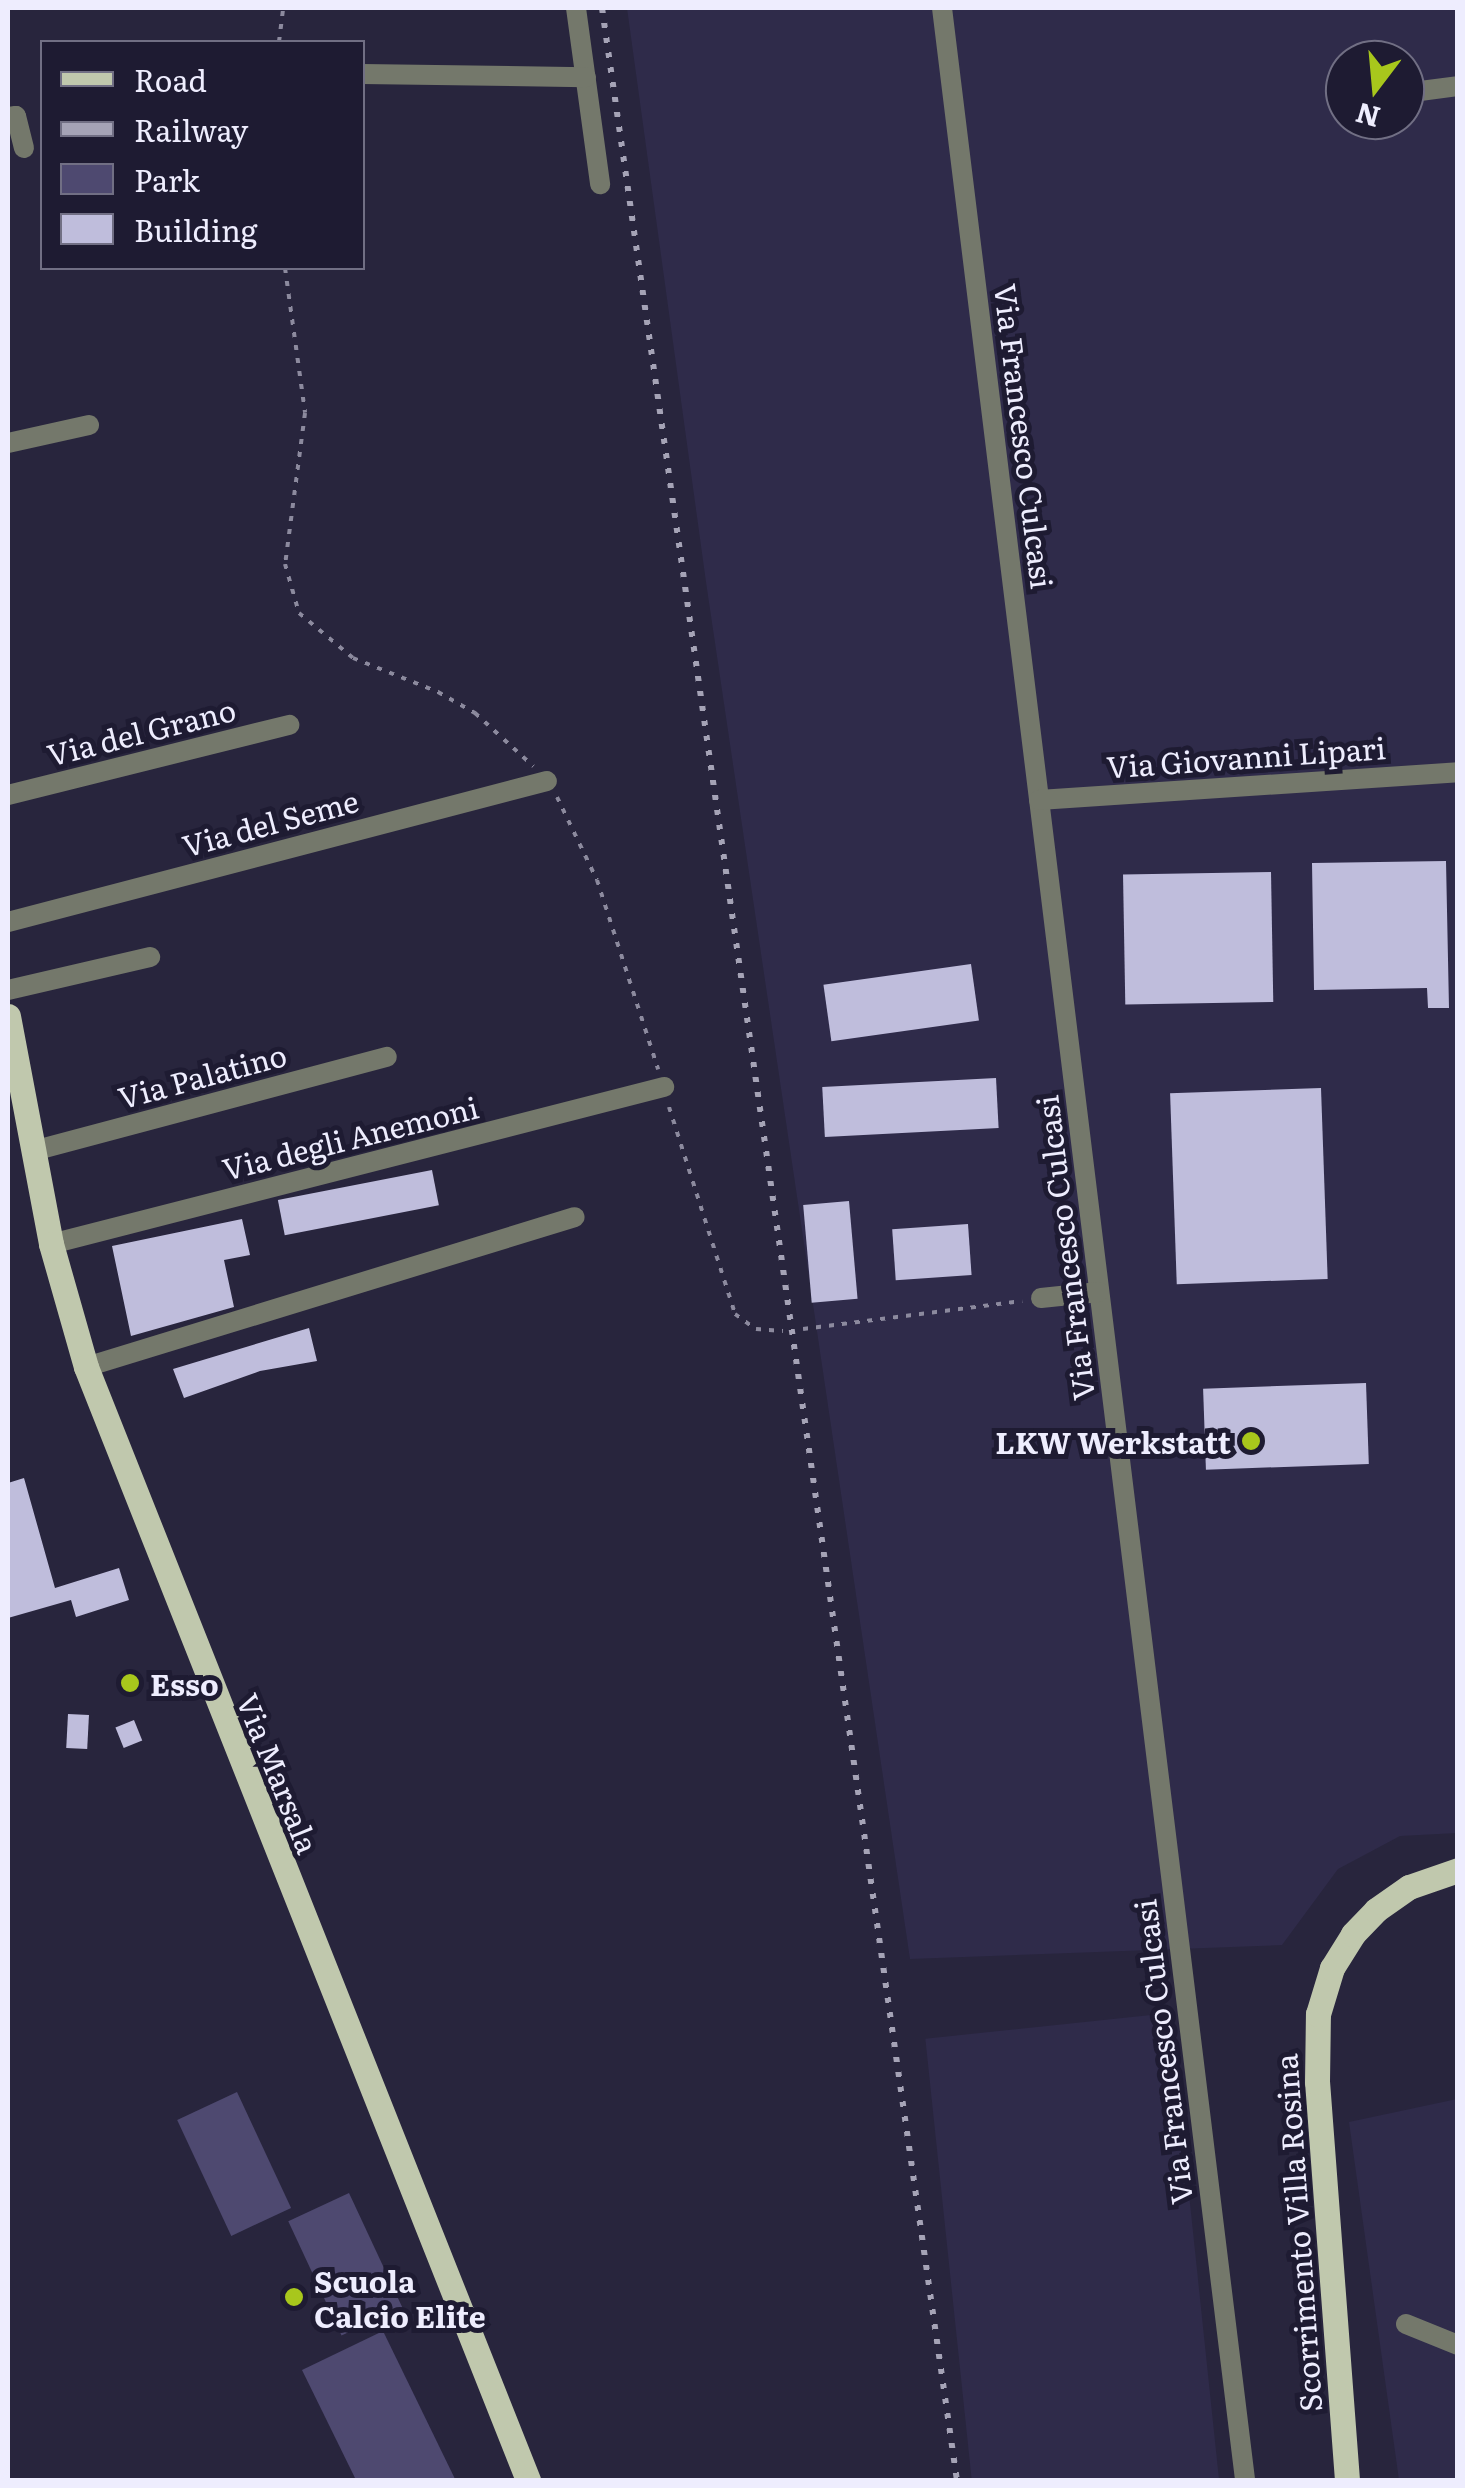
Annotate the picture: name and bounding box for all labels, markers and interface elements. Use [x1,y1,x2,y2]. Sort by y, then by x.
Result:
legend [40,40,365,270]
north arrow [1325,40,1425,140]
text: Road [134,57,207,101]
text: N [1350,93,1384,140]
text: Railway [134,107,248,151]
text: Park [134,157,200,201]
text: Building [134,207,258,251]
street label: Via Francesco Culcasi [988,281,1062,591]
street label: Via del Grano [43,690,239,772]
street label: Via Giovanni Lipari [1105,728,1387,784]
street label: Via del Seme [178,781,362,863]
street label: Via Palatino [114,1035,290,1115]
street label: Via degli Anemoni [218,1088,482,1186]
street label: Via Francesco Culcasi [1027,1093,1101,1403]
place label: LKW Werkstatt [995,1423,1231,1459]
marker: LKW Werkstatt [1240,1430,1262,1452]
place label: Esso [150,1665,219,1701]
marker: Esso [119,1672,141,1694]
street label: Via Marsala [231,1688,327,1858]
street label: Via Francesco Culcasi [1125,1897,1199,2207]
street label: Scorrimento Villa Rosina [1267,2053,1327,2413]
place label: Scuola Calcio Elite [314,2262,486,2332]
marker: Scuola Calcio Elite [283,2286,305,2308]

